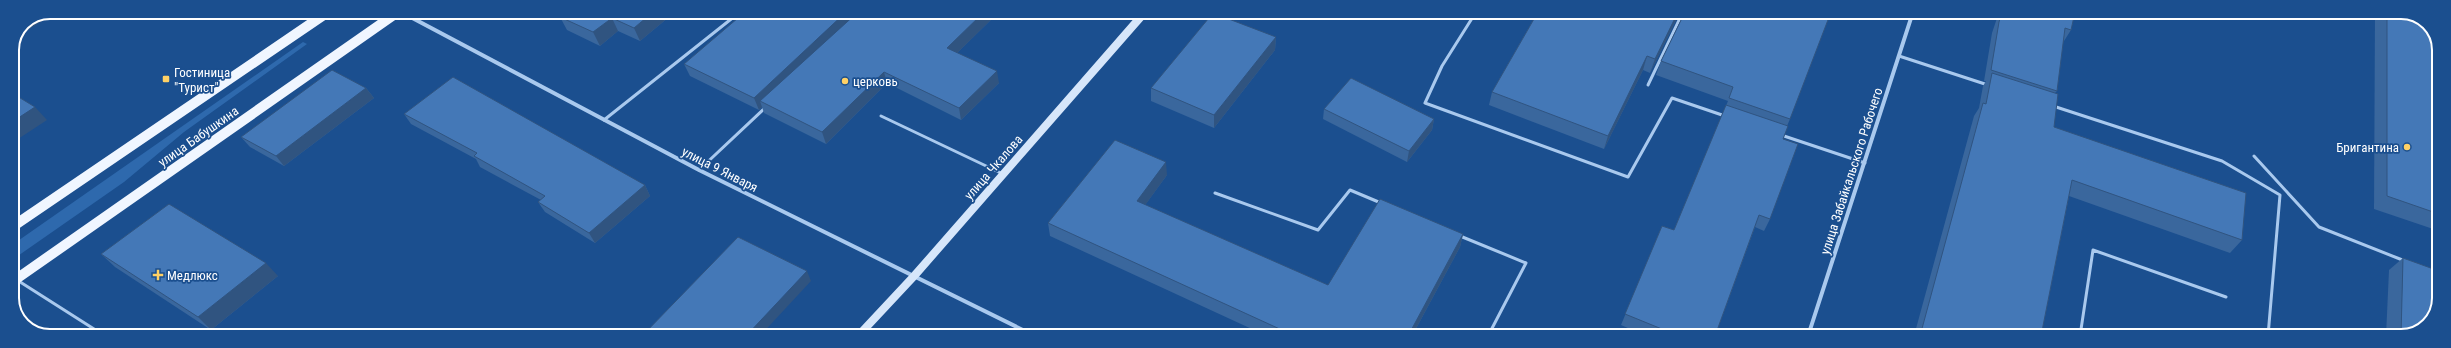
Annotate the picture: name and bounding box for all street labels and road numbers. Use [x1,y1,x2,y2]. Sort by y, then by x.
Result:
street label: улица Забайкальского Рабочего [1817,86,1886,256]
street label: улица Бабушкина [155,103,241,170]
street label: улица Чкалова [961,132,1025,203]
street label: улица 9 Января [679,144,760,195]

